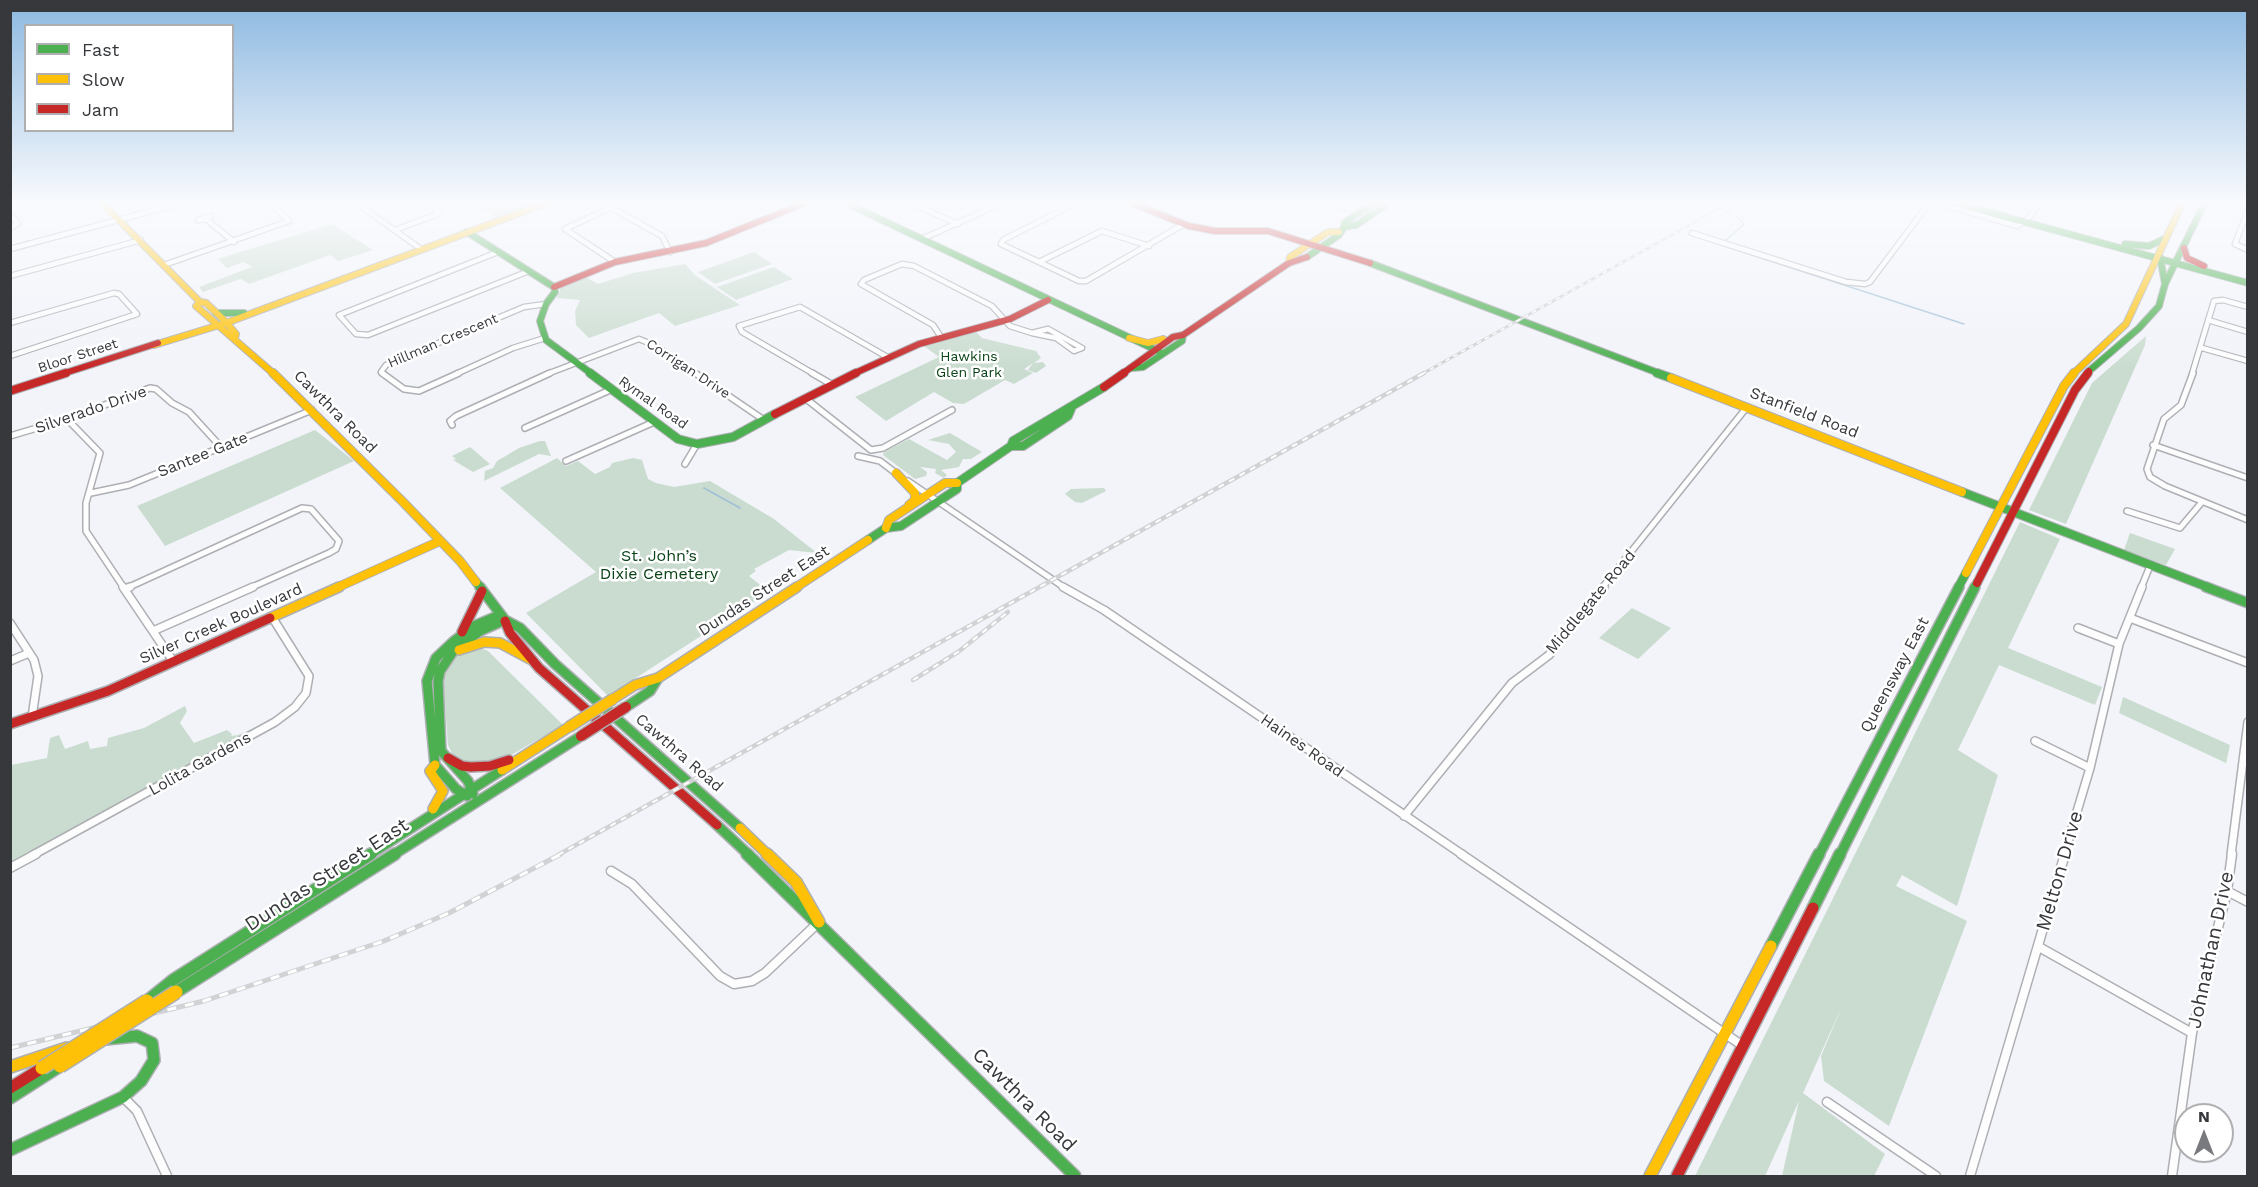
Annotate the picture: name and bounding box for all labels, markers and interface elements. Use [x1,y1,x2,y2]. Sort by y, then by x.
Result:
legend [24,24,234,132]
text: Fast [82,39,119,60]
text: Slow [82,69,125,90]
text: Jam [82,99,119,120]
street label: Hillman Crescent [385,310,501,372]
street label: Bloor Street [36,335,120,377]
street label: Corrigan Drive [643,336,733,402]
park label: Hawkins Glen Park [936,349,1002,382]
street label: Cawthra Road [289,366,381,458]
street label: Rymal Road [615,373,691,433]
street label: Silverado Drive [33,382,149,438]
street label: Stanfield Road [1747,383,1861,443]
street label: Santee Gate [155,428,251,482]
street label: Dundas Street East [695,541,833,641]
park label: St. John’s Dixie Cemetery [600,546,718,584]
street label: Middlegate Road [1542,546,1640,658]
street label: Silver Creek Boulevard [137,579,305,669]
street label: Queensway East [1856,614,1934,736]
street label: Cawthra Road [631,710,727,796]
street label: Haines Road [1257,710,1347,782]
street label: Lolita Gardens [146,728,254,800]
street label: Melton Drive [2031,808,2089,934]
street label: Dundas Street East [241,813,413,937]
street label: Johnathan Drive [2183,869,2239,1031]
street label: Cawthra Road [967,1043,1081,1157]
north arrow [2174,1103,2234,1163]
text: N [2198,1107,2210,1126]

